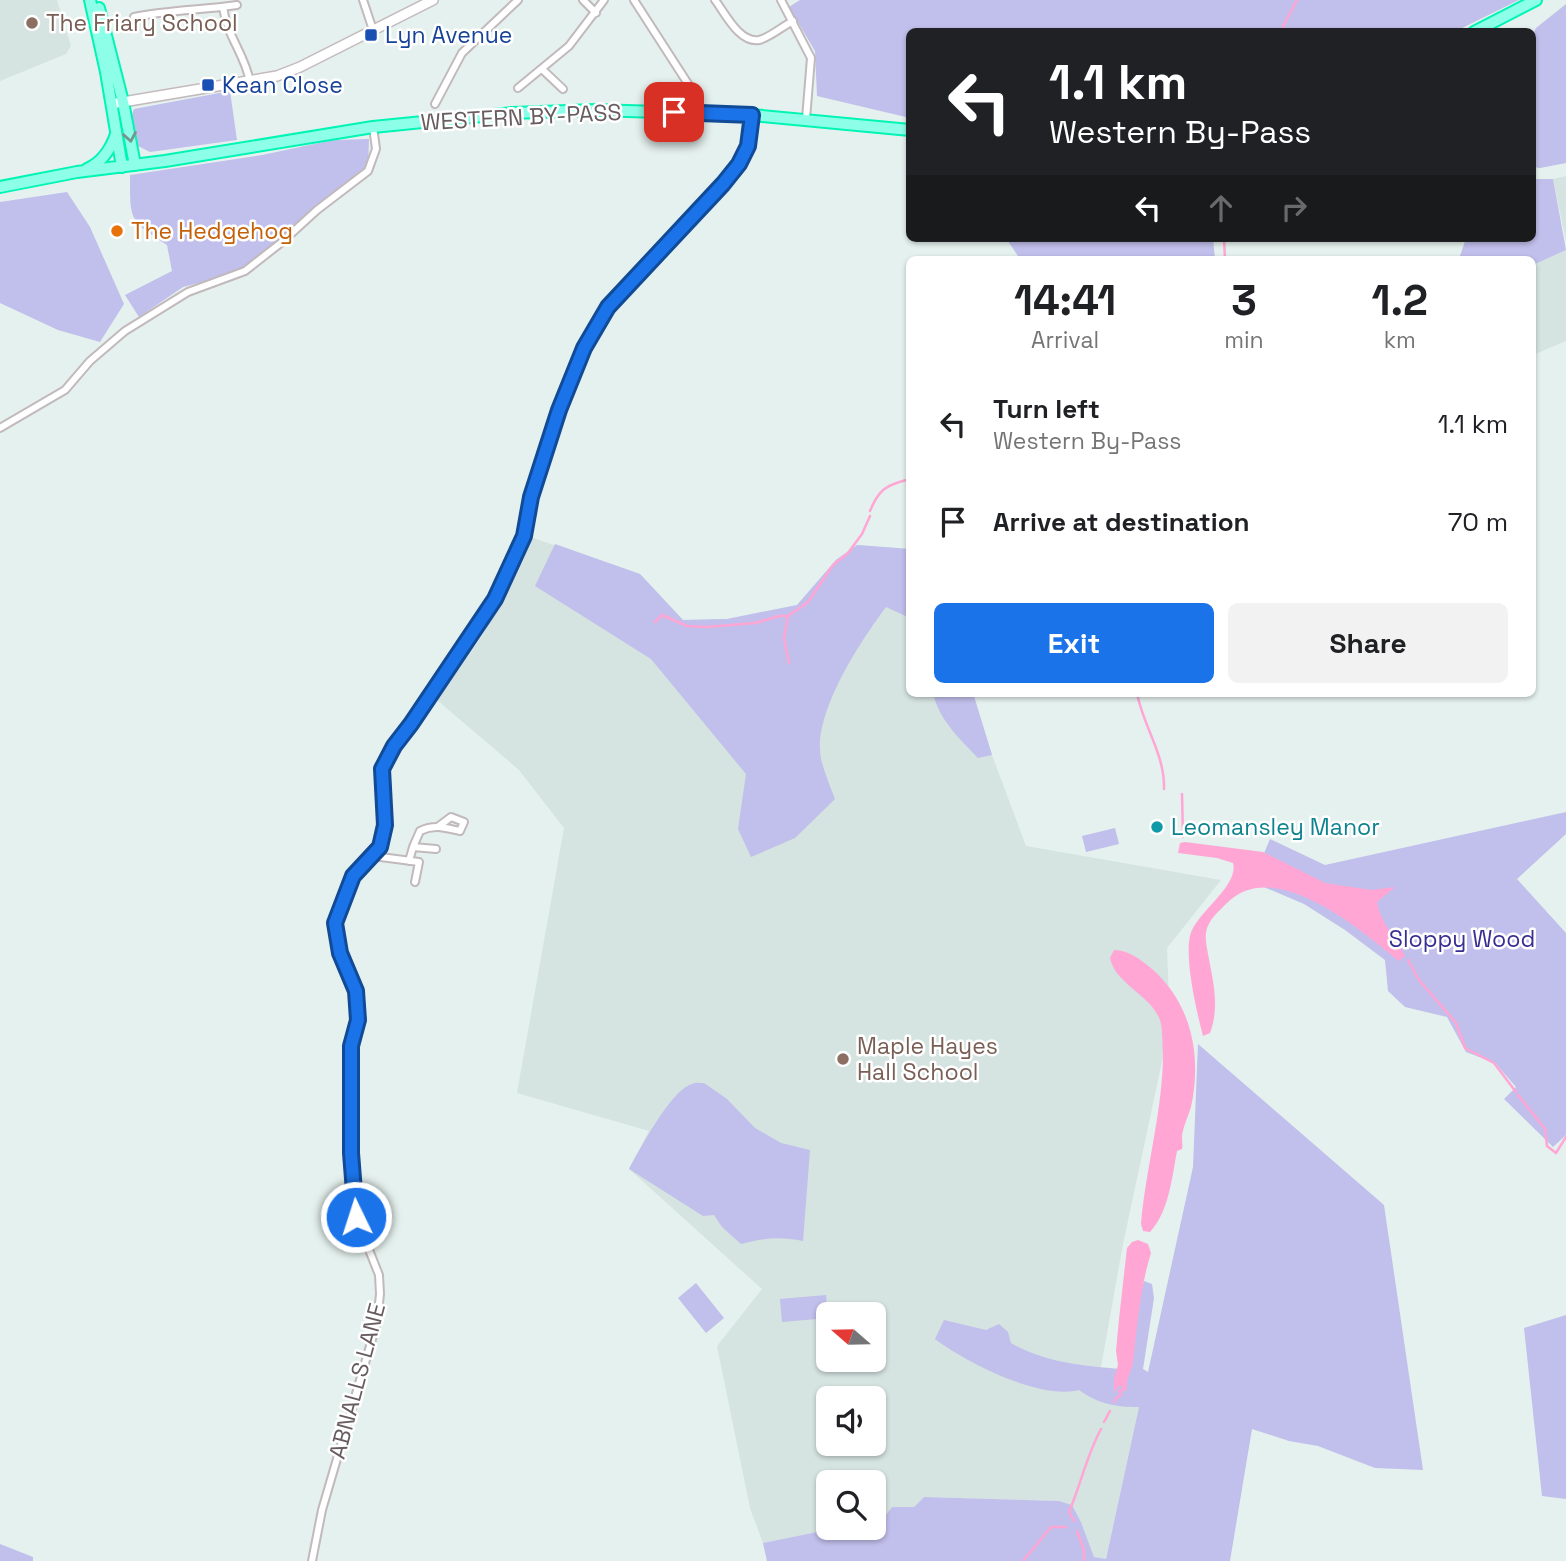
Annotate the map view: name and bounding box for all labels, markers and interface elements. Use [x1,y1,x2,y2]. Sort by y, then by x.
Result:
place label: The Friary School [46,8,238,38]
marker: The Friary School [24,15,40,31]
place label: Lyn Avenue [385,20,512,50]
marker: Lyn Avenue [363,27,379,43]
text: 1.1 km [1049,51,1187,113]
icon: left [934,56,1025,147]
place label: Kean Close [222,70,343,100]
marker: Kean Close [200,77,216,93]
pin [644,82,704,142]
icon: arrive [655,93,693,131]
street label: WESTERN BY-PASS [420,97,622,137]
text: Western By-Pass [1049,112,1311,152]
one-way arrow [122,131,137,143]
icon: left [1129,189,1167,227]
icon: ahead [1202,189,1240,227]
icon: right [1275,189,1313,227]
place label: The Hedgehog [131,216,293,246]
marker: The Hedgehog [109,223,125,239]
text: 14:41 [1014,274,1116,327]
text: 3 [1231,274,1257,327]
text: 1.2 [1372,274,1428,327]
text: Arrival [1031,325,1099,355]
text: min [1224,325,1264,355]
text: km [1384,325,1416,355]
text: Turn left [993,392,1100,426]
icon: left [934,405,972,443]
text: 1.1 km [1438,407,1508,441]
text: Western By-Pass [993,426,1181,456]
icon: arrive [934,503,972,541]
text: Arrive at destination [993,505,1250,539]
text: 70 m [1448,505,1508,539]
button: Exit [934,603,1214,683]
button: Share [1228,603,1508,683]
place label: Leomansley Manor [1171,812,1380,842]
marker: Leomansley Manor [1149,819,1165,835]
park label: Sloppy Wood [1389,924,1535,954]
place label: Maple Hayes Hall School [857,1031,998,1087]
marker: Maple Hayes Hall School [835,1051,851,1067]
position arrow [319,1180,393,1254]
street label: ABNALLS LANE [322,1300,392,1462]
north arrow [816,1302,886,1372]
map controls [816,1302,886,1540]
button: sound [816,1386,886,1456]
button: search [816,1470,886,1540]

